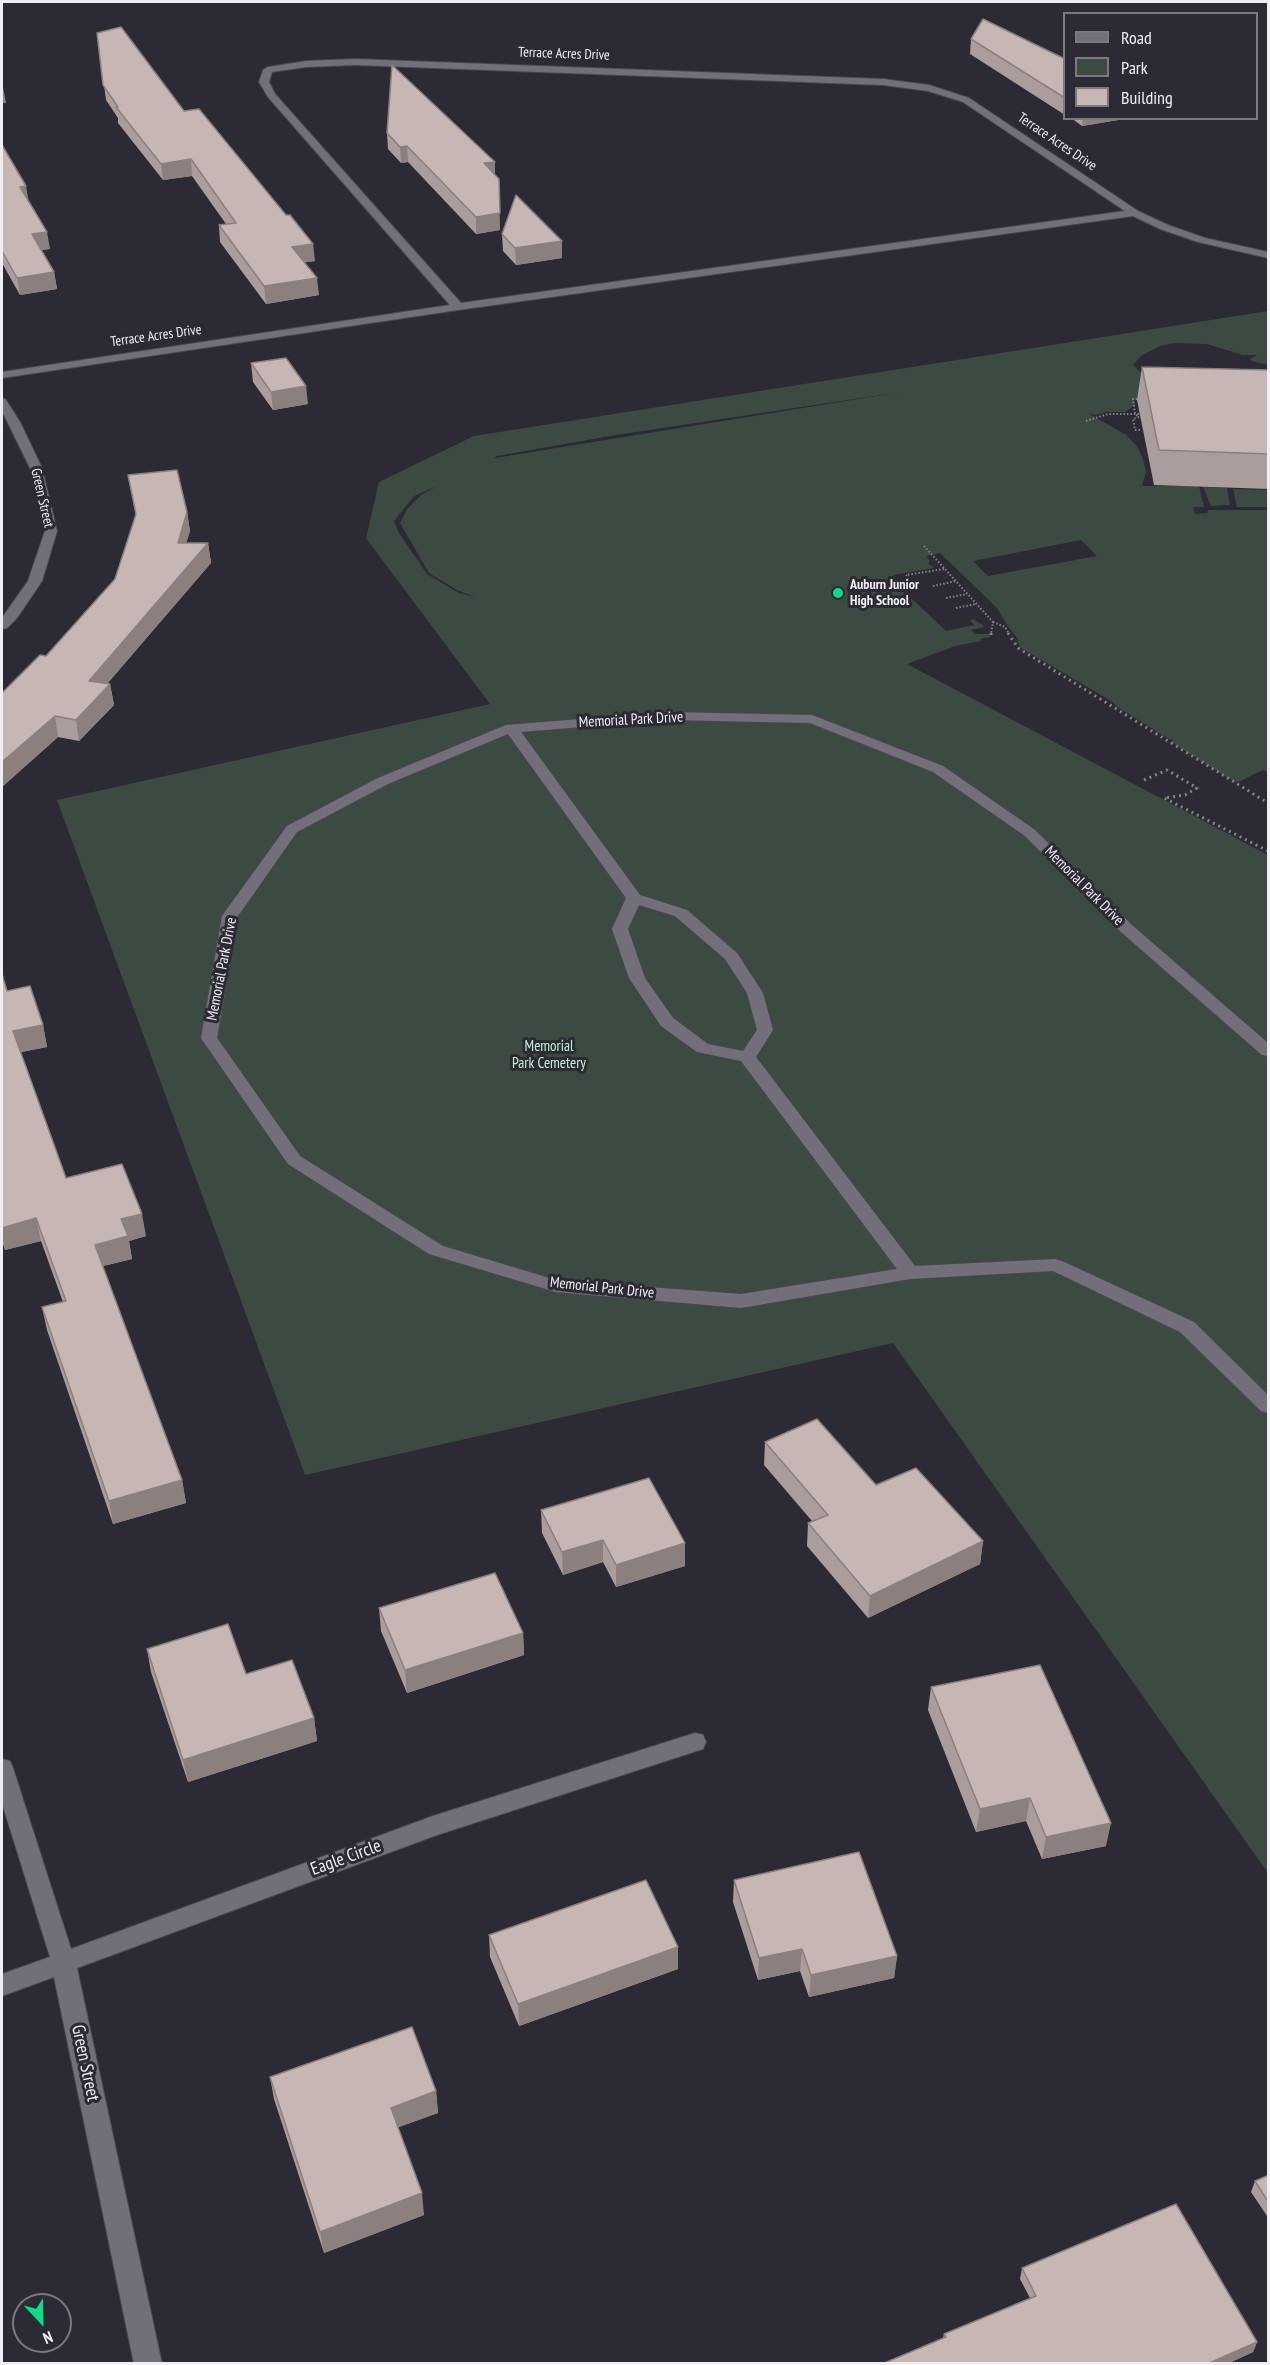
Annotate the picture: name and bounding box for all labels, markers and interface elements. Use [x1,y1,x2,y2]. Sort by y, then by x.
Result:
legend [1063,12,1258,120]
text: Road [1121,26,1152,49]
street label: Terrace Acres Drive [518,44,610,64]
text: Park [1121,56,1148,79]
text: Building [1121,86,1173,109]
street label: Terrace Acres Drive [1014,109,1100,175]
street label: Terrace Acres Drive [109,321,203,351]
street label: Green Street [27,467,57,529]
place label: Auburn Junior High School [850,577,919,610]
marker: Auburn Junior High School [831,586,845,600]
street label: Memorial Park Drive [578,708,684,732]
street label: Memorial Park Drive [1041,843,1127,929]
street label: Memorial Park Drive [203,916,241,1022]
park label: Memorial Park Cemetery [512,1038,586,1073]
street label: Memorial Park Drive [549,1274,655,1302]
street label: Eagle Circle [308,1835,384,1881]
street label: Green Street [66,2023,104,2103]
north arrow [12,2293,72,2353]
text: N [40,2327,56,2349]

